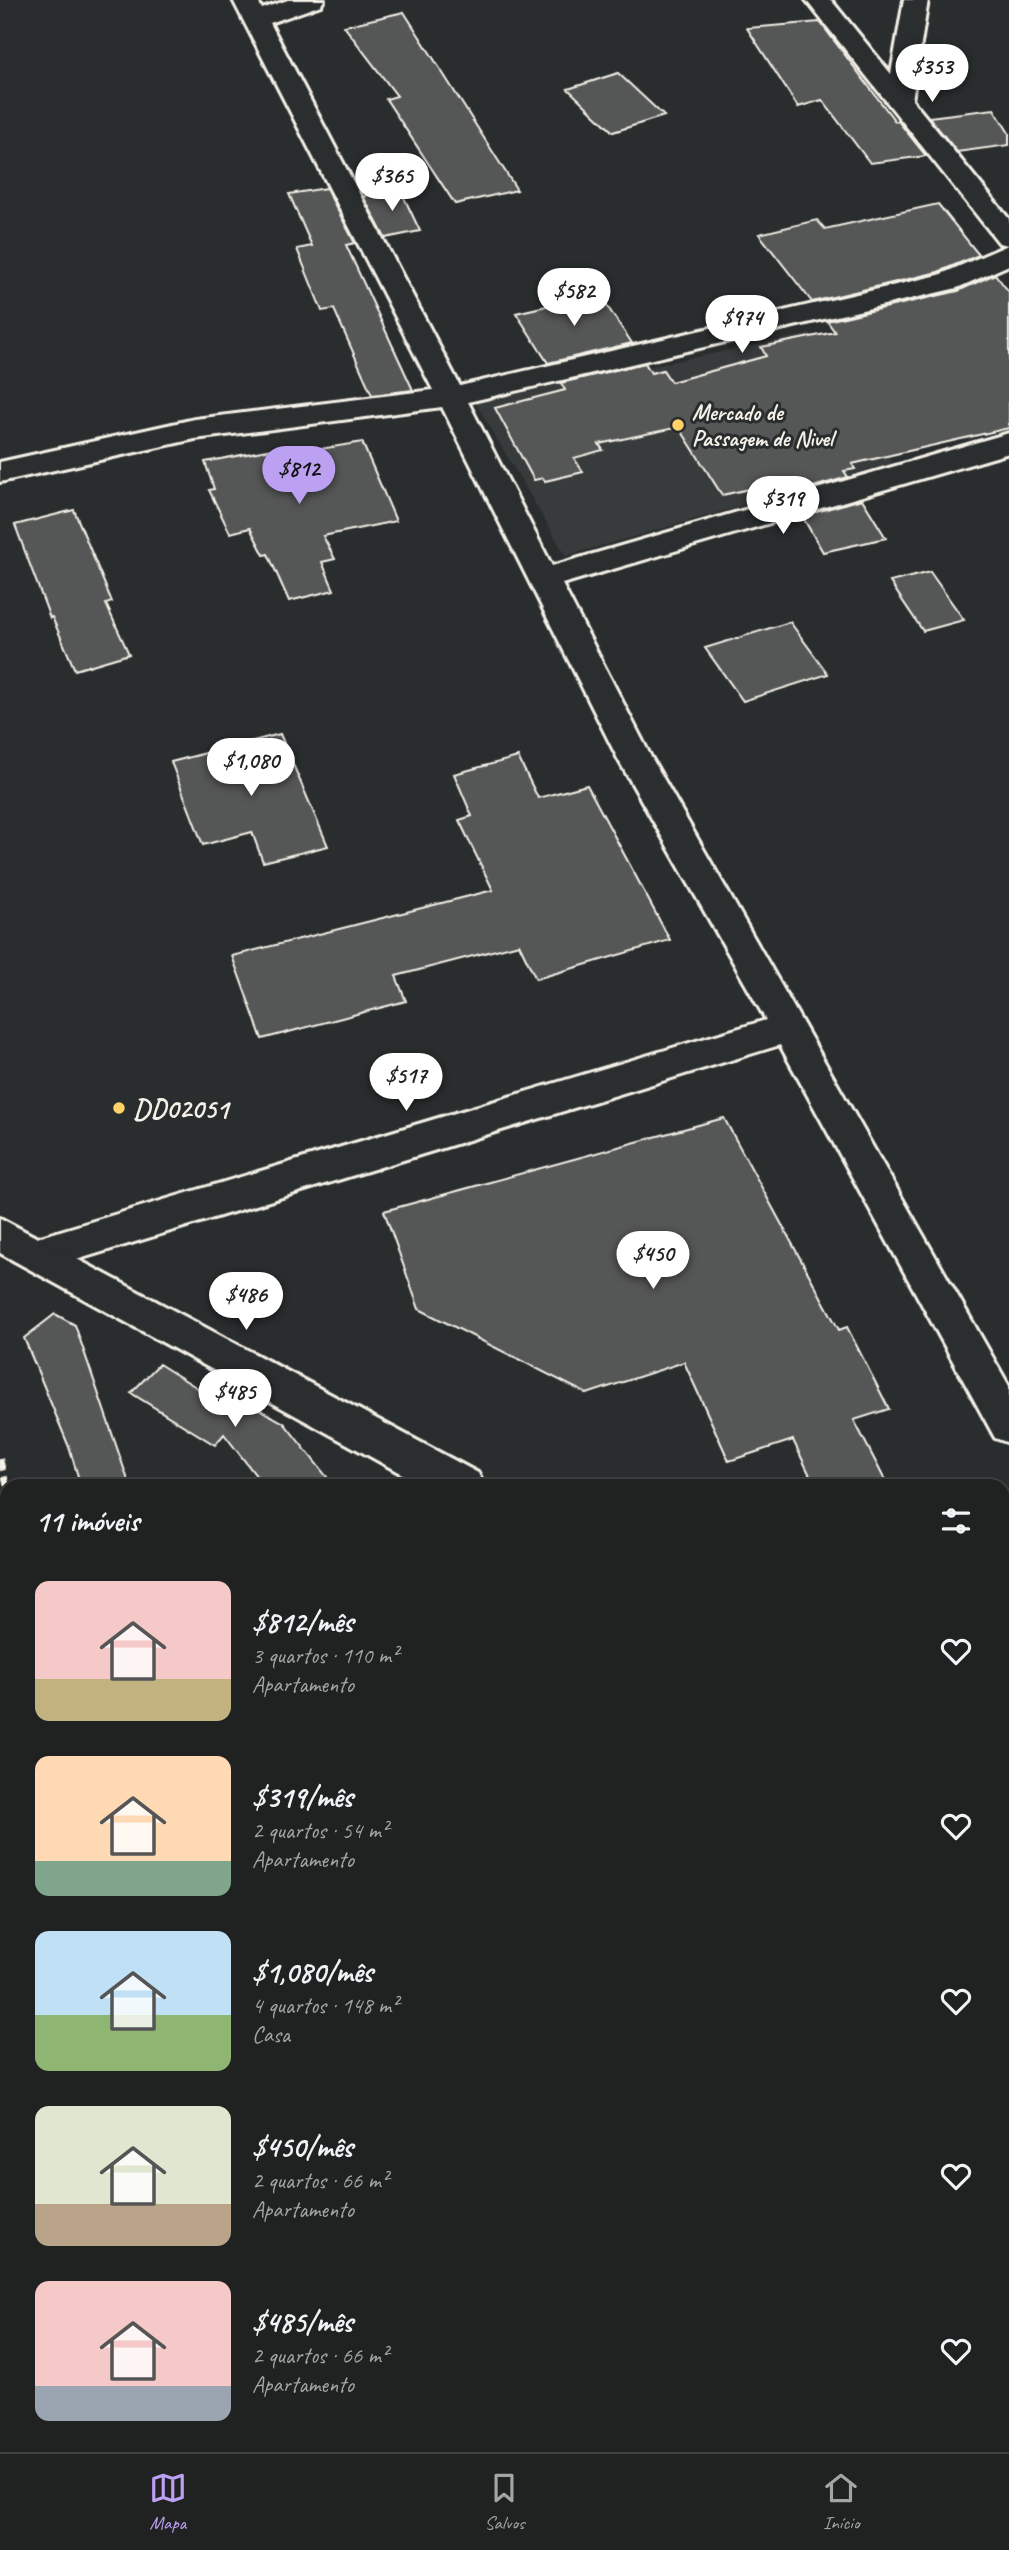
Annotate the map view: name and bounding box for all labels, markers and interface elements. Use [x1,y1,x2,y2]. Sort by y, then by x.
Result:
pin: $353 [891,44,973,104]
text: $353 [911,52,953,81]
pin: $365 [351,154,433,213]
text: $365 [371,161,413,190]
pin: $582 [533,268,615,328]
text: $582 [553,276,595,305]
pin: $974 [701,296,783,355]
text: $974 [721,303,763,332]
place label: Mercado de Passagem de Nivel [692,398,838,453]
marker: Mercado de Passagem de Nivel [670,417,686,433]
pin: $812 [258,447,340,506]
text: $812 [278,454,320,483]
pin: $319 [742,476,824,536]
text: $319 [762,484,804,513]
pin: $1,080 [194,738,308,798]
text: $1,080 [223,746,279,775]
pin: $517 [365,1054,447,1113]
text: $517 [386,1061,426,1090]
place label: DD02051 [133,1091,232,1126]
marker: DD02051 [111,1100,127,1116]
pin: $450 [612,1232,694,1291]
text: $450 [632,1239,674,1268]
pin: $486 [205,1272,287,1332]
text: $486 [225,1280,267,1309]
pin: $485 [194,1370,276,1429]
text: $485 [214,1377,256,1406]
text: 11 imóveis [35,1502,139,1540]
icon: filters [937,1502,975,1540]
text: $812/mês [252,1603,353,1641]
icon: home [91,1609,175,1693]
icon: heart [937,1632,975,1670]
text: 3 quartos · 110 m² [252,1641,398,1670]
text: Apartamento [252,1670,354,1699]
text: $319/mês [252,1778,353,1816]
icon: home [91,1784,175,1868]
icon: heart [937,1807,975,1845]
text: 2 quartos · 54 m² [252,1816,388,1845]
text: Apartamento [252,1845,354,1874]
text: $1,080/mês [252,1953,373,1991]
icon: home [91,1959,175,2043]
icon: heart [937,1982,975,2020]
text: 4 quartos · 148 m² [252,1991,398,2020]
text: Casa [252,2020,290,2049]
text: $450/mês [252,2128,353,2166]
icon: home [91,2134,175,2218]
icon: heart [937,2157,975,2195]
text: 2 quartos · 66 m² [252,2166,388,2195]
text: Apartamento [252,2195,354,2224]
text: $485/mês [252,2303,353,2341]
icon: home [91,2309,175,2393]
icon: heart [937,2332,975,2370]
text: 2 quartos · 66 m² [252,2341,388,2370]
text: Apartamento [252,2370,354,2399]
tab: Mapa [149,2469,187,2535]
tab: Salvos [484,2469,525,2535]
tab: Início [822,2469,860,2535]

